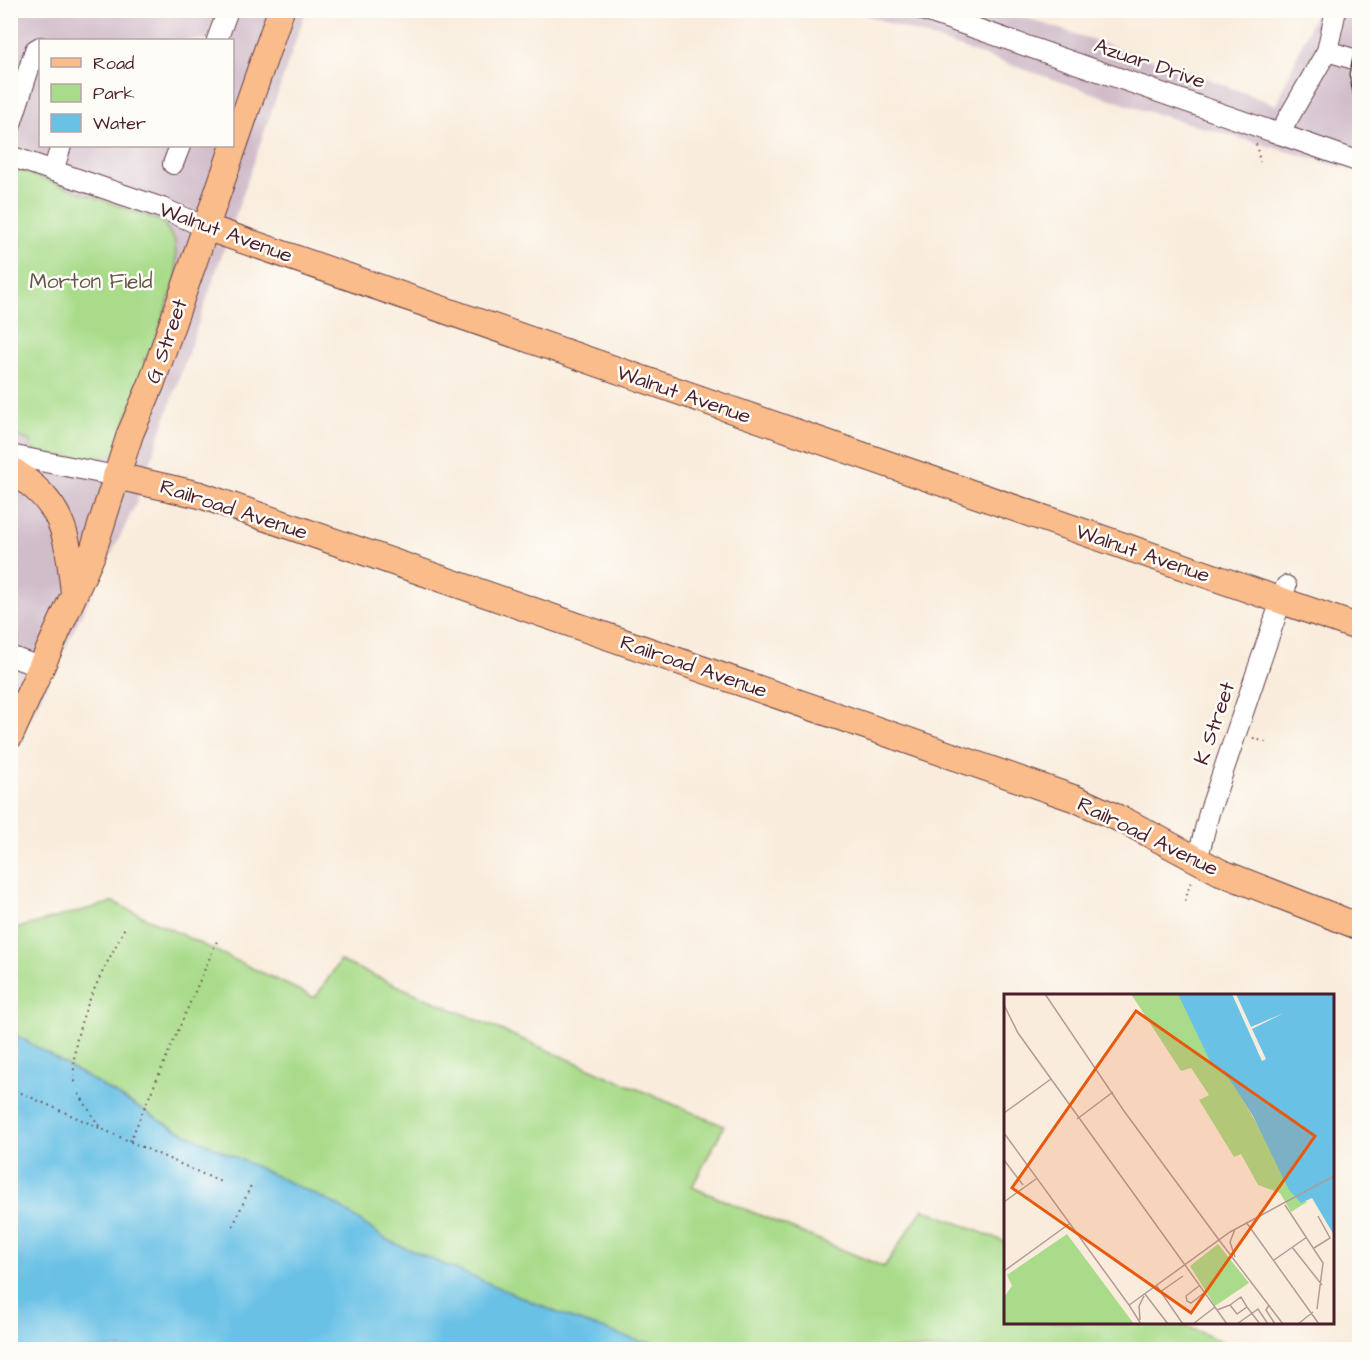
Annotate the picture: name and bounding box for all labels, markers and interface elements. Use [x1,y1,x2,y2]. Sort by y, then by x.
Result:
street label: Azuar Drive [1090,31,1209,96]
legend [39,39,234,147]
text: Road [93,51,134,76]
text: Park [93,81,135,106]
text: Water [93,111,146,136]
street label: Walnut Avenue [155,195,297,270]
park label: Morton Field [29,267,153,296]
street label: G Street [138,294,195,387]
street label: Walnut Avenue [613,358,755,431]
street label: Railroad Avenue [156,472,311,547]
street label: Walnut Avenue [1072,517,1214,590]
street label: Railroad Avenue [616,628,771,705]
street label: K Street [1187,677,1242,769]
street label: Railroad Avenue [1072,790,1223,883]
inset map [1004,994,1334,1324]

